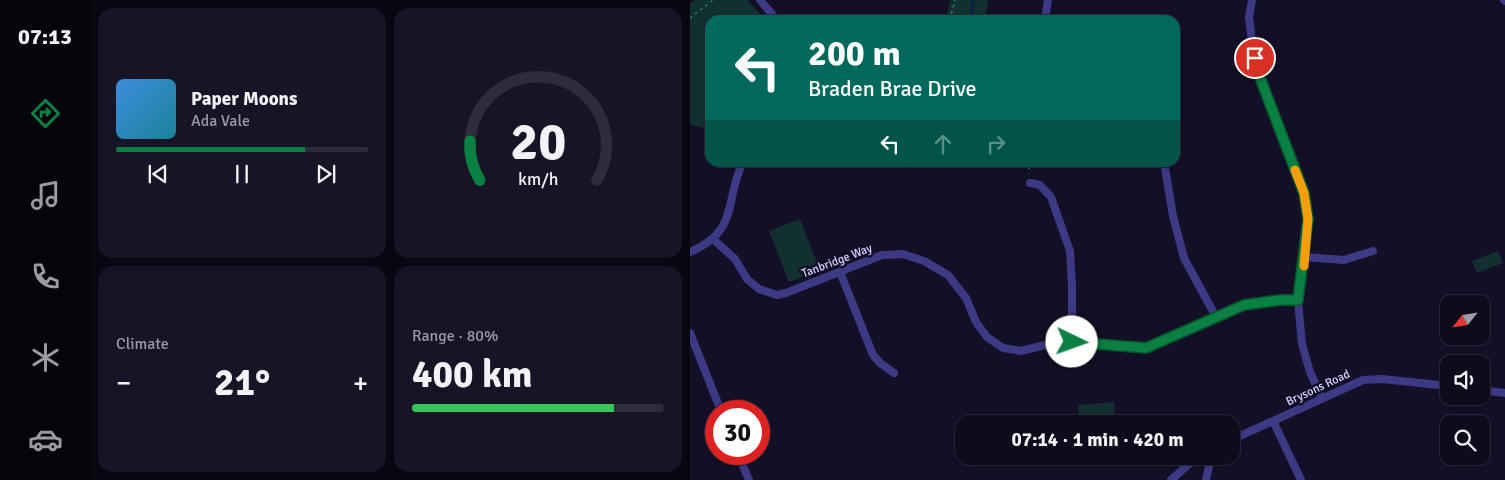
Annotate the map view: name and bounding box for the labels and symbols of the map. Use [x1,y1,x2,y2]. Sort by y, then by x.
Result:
pin [1234,37,1276,79]
street label: Tanbridge Way [800,241,875,281]
north arrow [1440,295,1490,345]
position arrow [1045,315,1097,367]
street label: Brysons Road [1284,367,1352,409]
speed limit sign: 30 [705,400,770,465]

